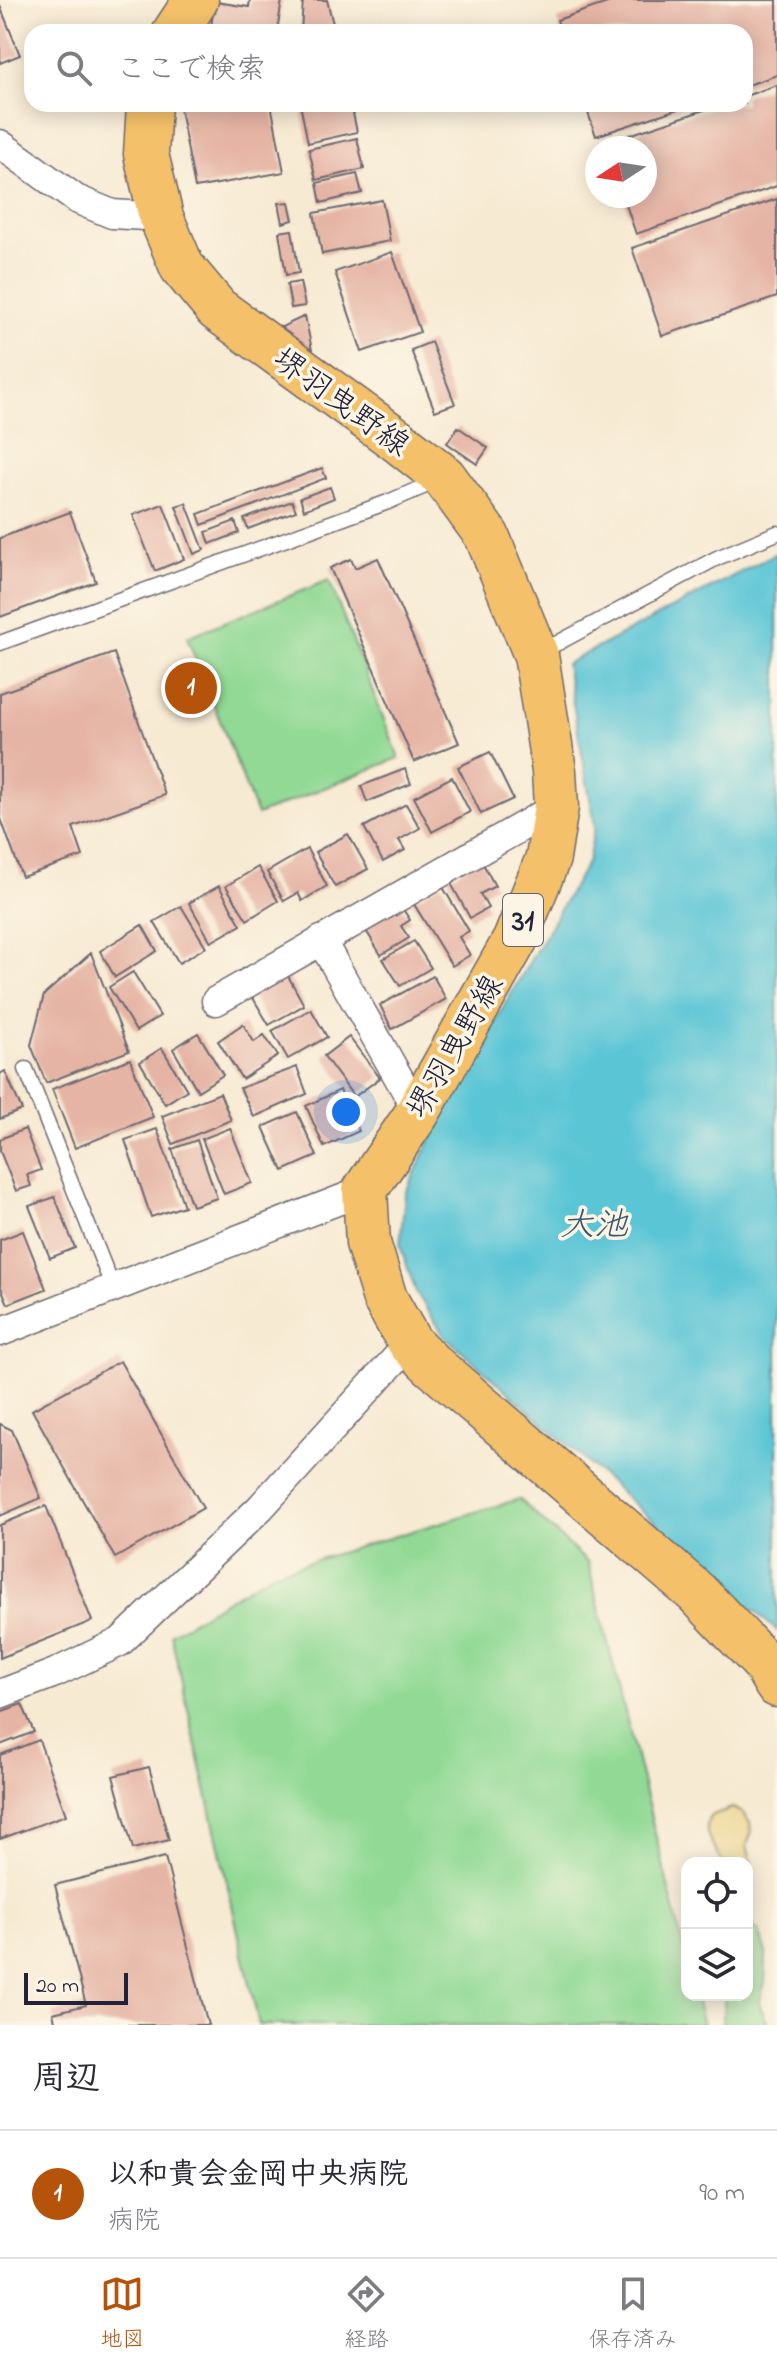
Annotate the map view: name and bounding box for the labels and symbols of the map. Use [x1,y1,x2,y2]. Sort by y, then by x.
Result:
north arrow [585,136,657,208]
street label: 堺羽曳野線 [261,338,418,470]
pin: 1 [165,658,217,718]
road number: 31 [503,894,543,946]
street label: 堺羽曳野線 [397,967,517,1129]
your location [326,1092,366,1132]
water label: 大池 [560,1202,629,1252]
scale bar [24,1969,128,2005]

